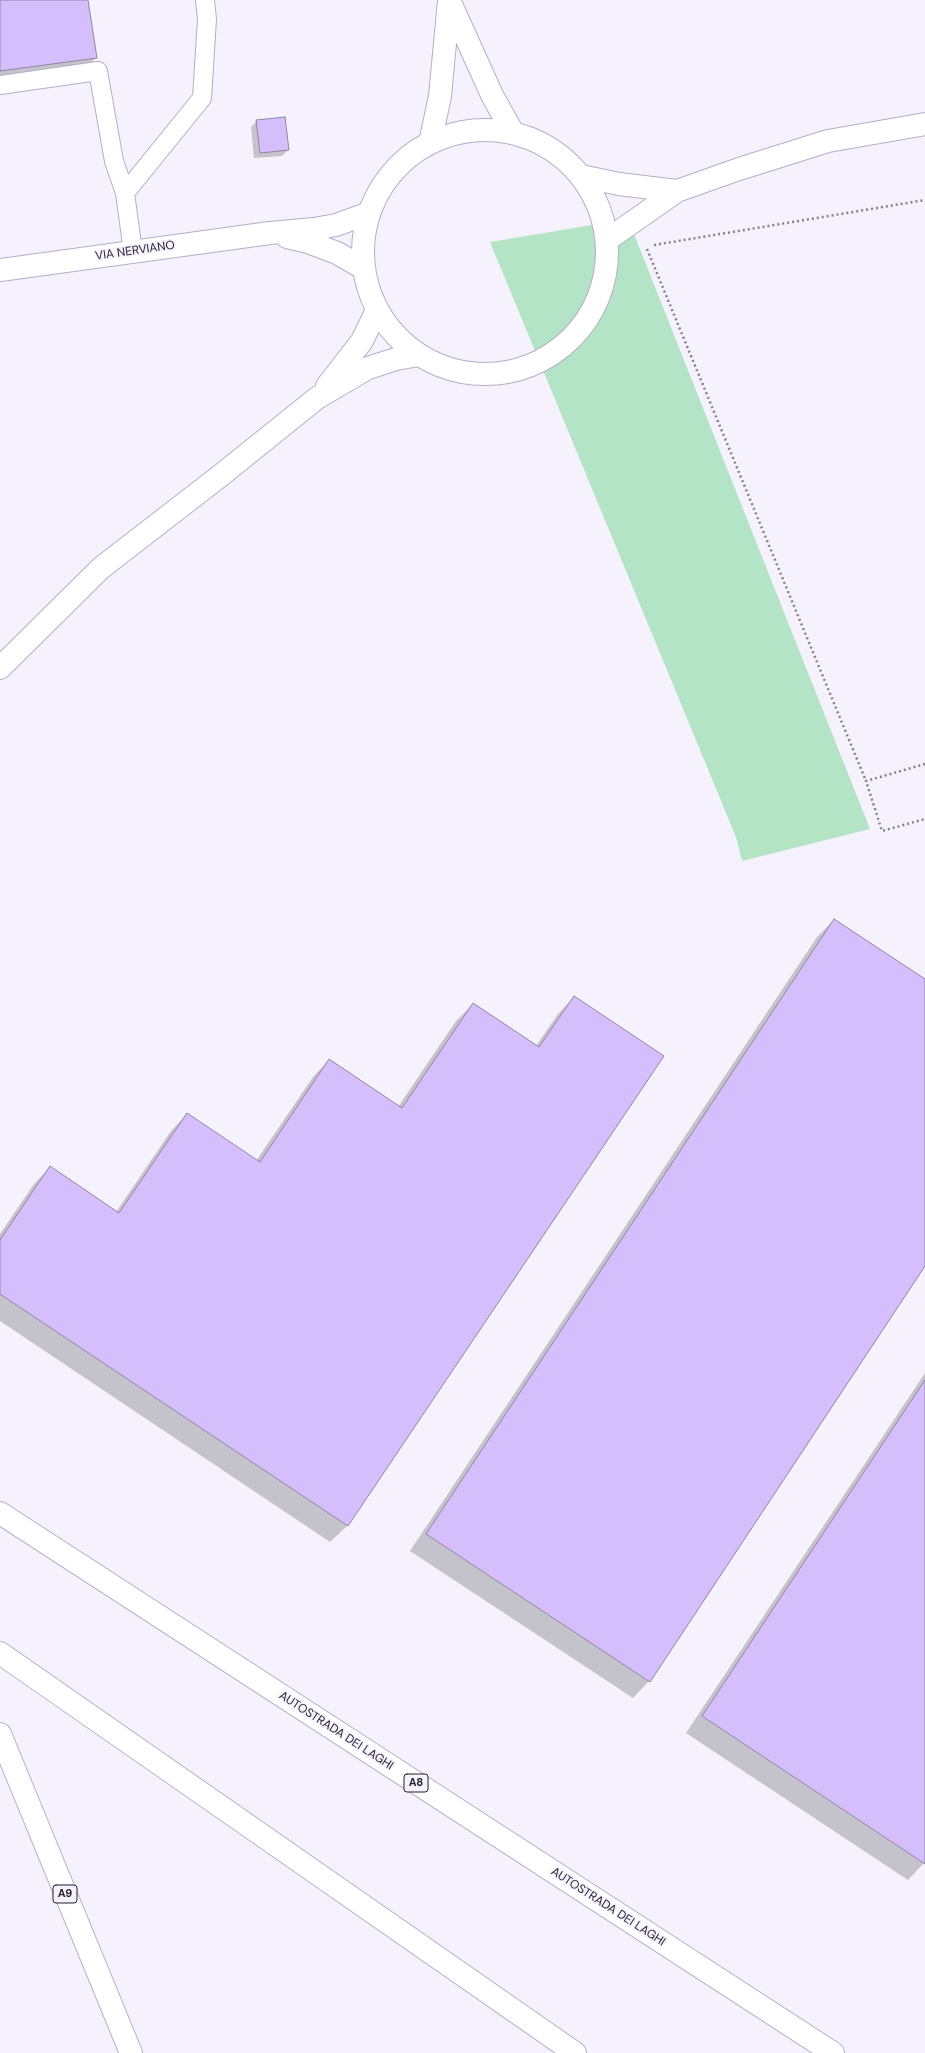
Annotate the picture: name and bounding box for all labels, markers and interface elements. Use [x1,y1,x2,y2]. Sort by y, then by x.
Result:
street label: VIA NERVIANO [94,238,176,264]
street label: AUTOSTRADA DEI LAGHI [276,1689,396,1773]
road number: A8 [404,1774,428,1792]
street label: AUTOSTRADA DEI LAGHI [548,1865,668,1949]
road number: A9 [53,1885,77,1903]

